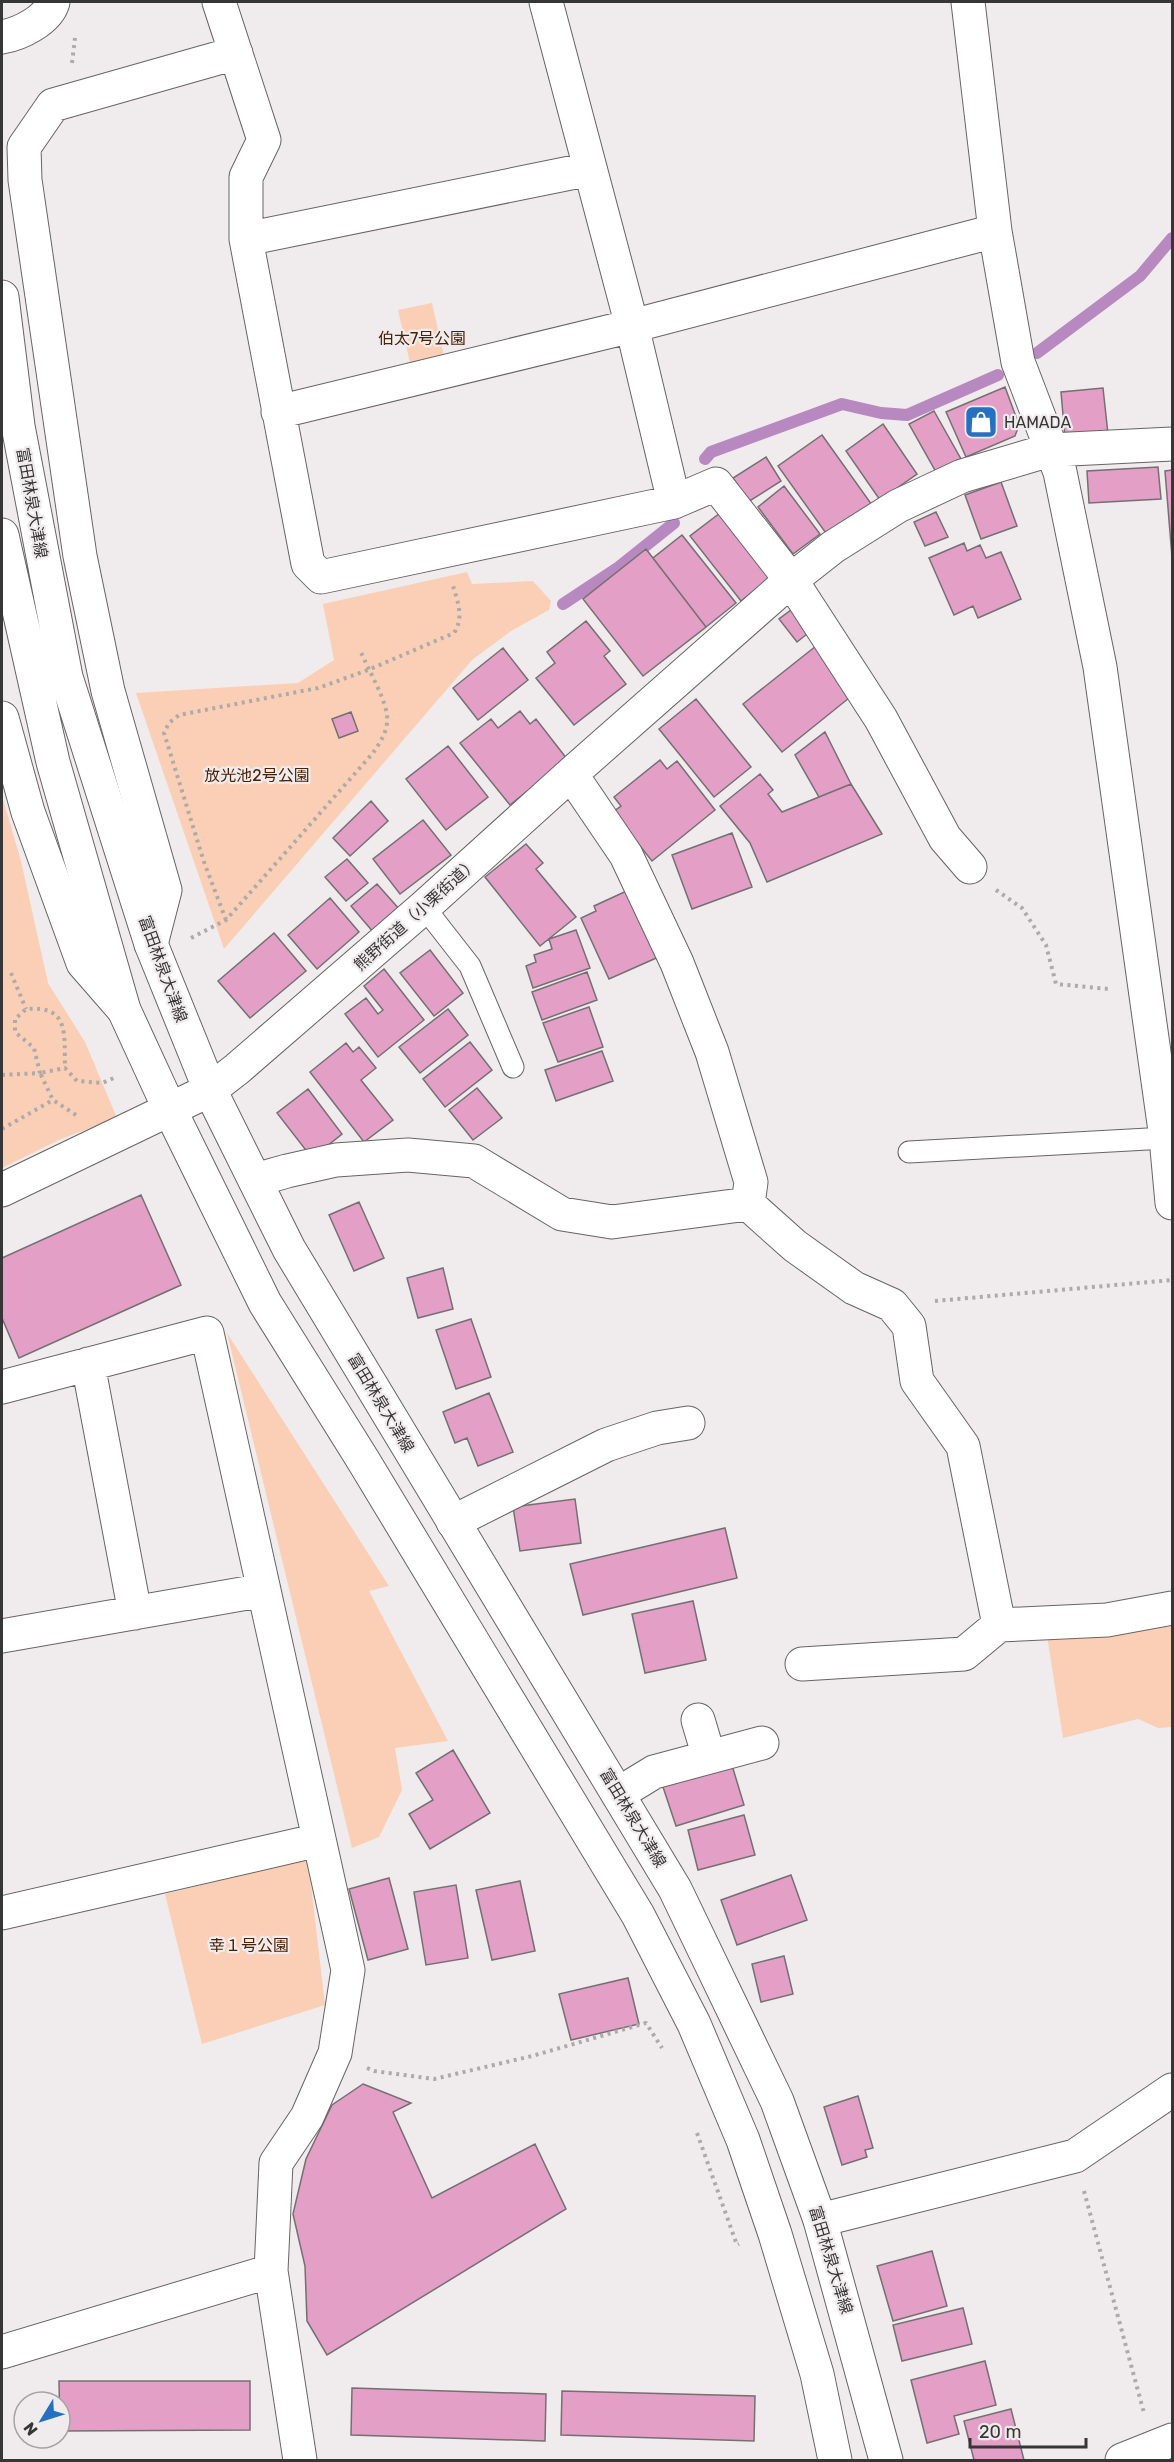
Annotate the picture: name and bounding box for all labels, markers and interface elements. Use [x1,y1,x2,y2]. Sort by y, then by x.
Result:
park label: 伯太7号公園 [378,329,466,348]
shop icon: HAMADA [963,404,999,440]
place label: HAMADA [1004,413,1071,432]
street label: 富田林泉大津線 [13,446,51,560]
park label: 放光池2号公園 [204,766,310,785]
street label: 熊野街道（小栗街道） [350,853,482,975]
street label: 富田林泉大津線 [135,913,191,1025]
street label: 富田林泉大津線 [344,1350,418,1456]
street label: 富田林泉大津線 [596,1765,670,1871]
park label: 幸１号公園 [209,1936,289,1955]
street label: 富田林泉大津線 [806,2204,856,2316]
north arrow [12,2390,72,2450]
scale bar [970,2411,1086,2449]
text: N [20,2419,42,2439]
text: 20 m [979,2421,1021,2443]

